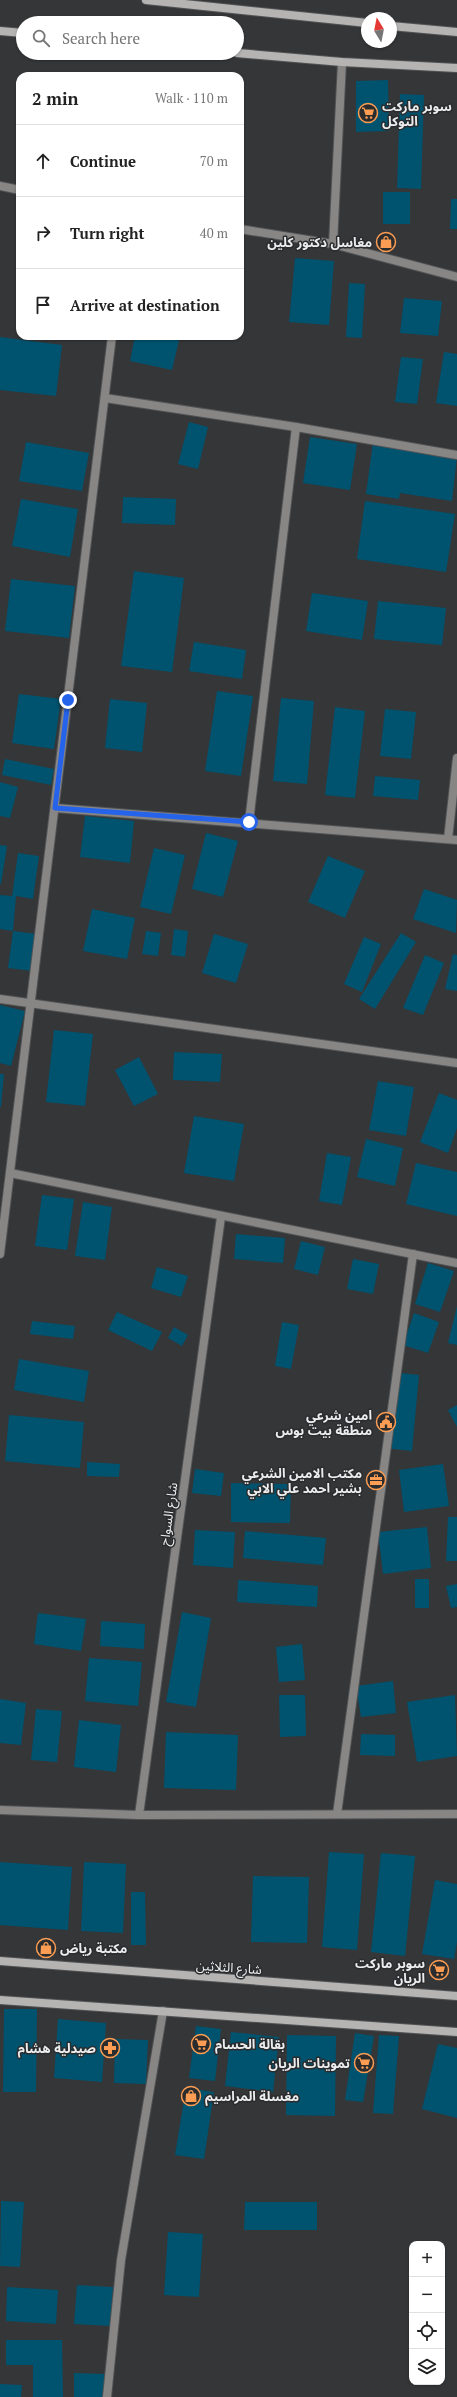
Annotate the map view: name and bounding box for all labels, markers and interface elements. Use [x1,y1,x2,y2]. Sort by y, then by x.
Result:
north arrow [361,12,397,48]
search box [16,16,244,60]
icon: search [30,27,52,49]
text: Search here [62,28,140,48]
text: 2 min [32,87,79,110]
text: Walk · 110 m [155,89,228,107]
place label: سوبر ماركت التوكل [382,97,452,130]
supermarket icon: سوبر ماركت التوكل [357,102,379,124]
icon: ahead [32,150,54,172]
text: Continue [70,151,136,171]
text: 70 m [200,152,228,170]
icon: right [32,222,54,244]
text: Turn right [70,223,145,243]
text: 40 m [200,224,228,242]
shop icon: مغاسل دكتور كلين [375,231,397,253]
place label: مغاسل دكتور كلين [267,233,372,251]
icon: arrive [32,294,54,316]
text: Arrive at destination [70,295,220,315]
route end [59,691,77,709]
route start [240,813,258,831]
place label: امين شرعي منطقة بيت بوس [275,1406,372,1439]
public building icon: امين شرعي منطقة بيت بوس [375,1411,397,1433]
place label: مكتب الامين الشرعي بشير احمد علي الابي [242,1464,362,1499]
office icon: مكتب الامين الشرعي بشير احمد علي الابي [365,1469,387,1491]
street label: شارع السواح [155,1481,183,1547]
shop icon: مكتبة رياض [35,1937,57,1959]
place label: مكتبة رياض [60,1939,127,1957]
place label: سوبر ماركت الريان [355,1954,425,1987]
street label: شارع الثلاثين [195,1956,262,1980]
supermarket icon: سوبر ماركت الريان [428,1959,450,1981]
supermarket icon: بقالة الحسام [190,2033,212,2055]
place label: بقالة الحسام [215,2035,285,2054]
pharmacy icon: صيدلية هشام [99,2037,121,2059]
place label: صيدلية هشام [18,2039,96,2058]
supermarket icon: تموينات الريان [353,2052,375,2074]
place label: تموينات الريان [268,2054,350,2072]
shop icon: مغسلة المراسيم [180,2085,202,2107]
place label: مغسلة المراسيم [205,2087,299,2107]
map controls [409,2241,445,2385]
button: + [409,2241,445,2277]
button: − [409,2277,445,2313]
button: locate [409,2313,445,2349]
button: layers [409,2349,445,2385]

